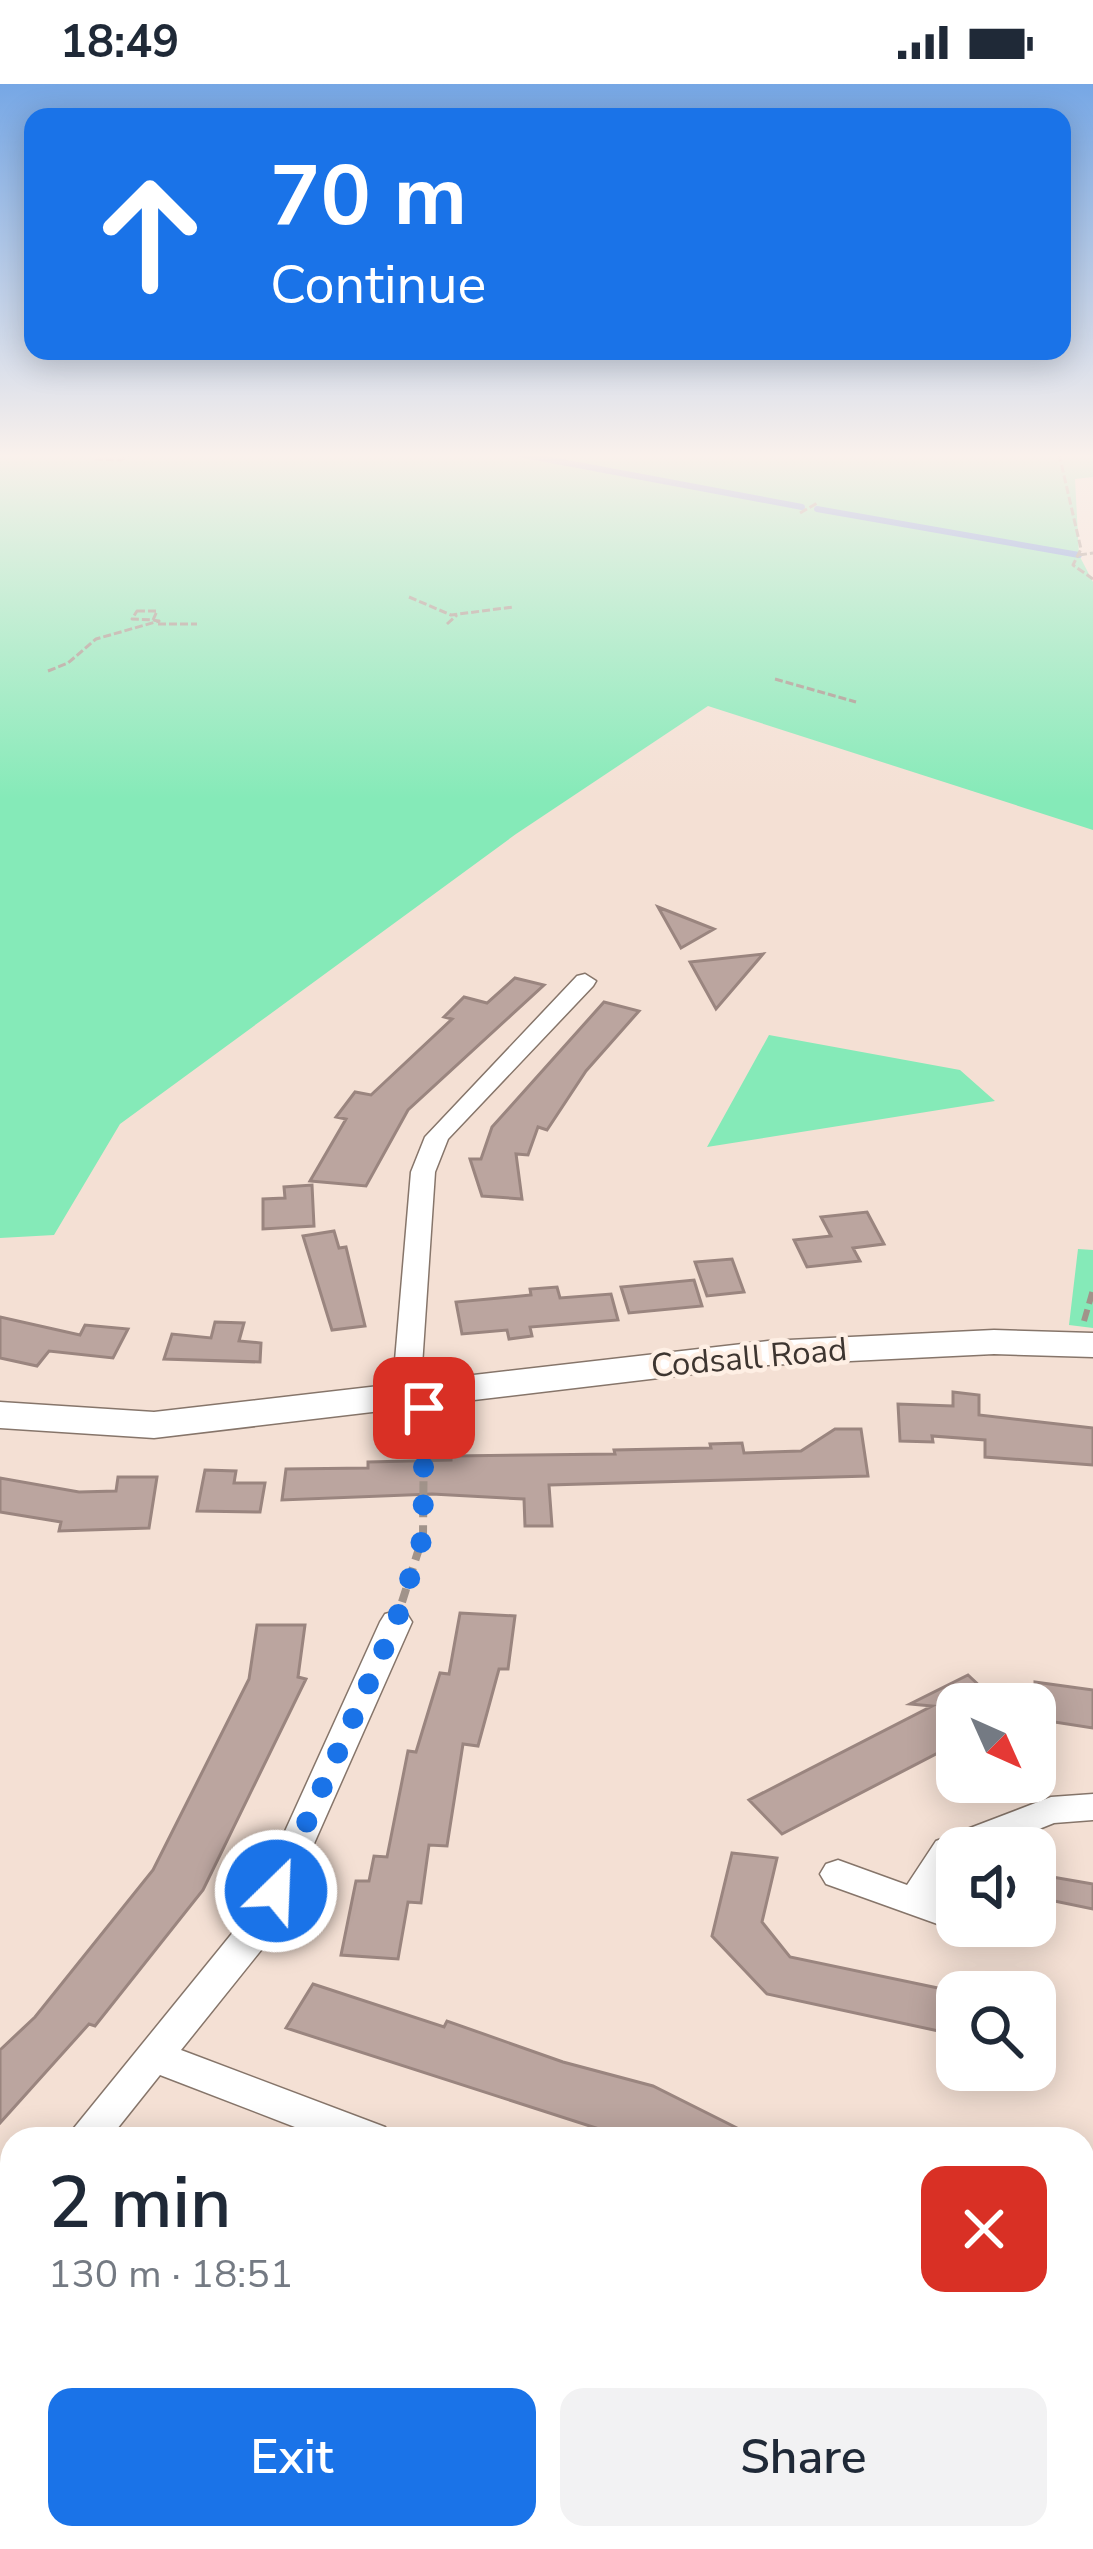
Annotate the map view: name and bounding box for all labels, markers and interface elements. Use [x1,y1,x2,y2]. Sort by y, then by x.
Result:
text: 18:49 [60,12,179,73]
text: 70 m [270,139,467,254]
icon: ahead [72,156,228,312]
text: Continue [270,248,486,322]
street label: Codsall Road [649,1327,849,1389]
pin [373,1357,475,1459]
icon: arrive [391,1375,457,1441]
north arrow [936,1683,1056,1803]
map controls [936,1683,1056,2091]
button: sound [936,1827,1056,1947]
position arrow [213,1828,339,1954]
button: search [936,1971,1056,2091]
text: 2 min [48,2154,231,2252]
button: close [921,2166,1047,2292]
text: 130 m · 18:51 [48,2248,293,2301]
button: Exit [48,2388,536,2526]
button: Share [560,2388,1047,2526]

